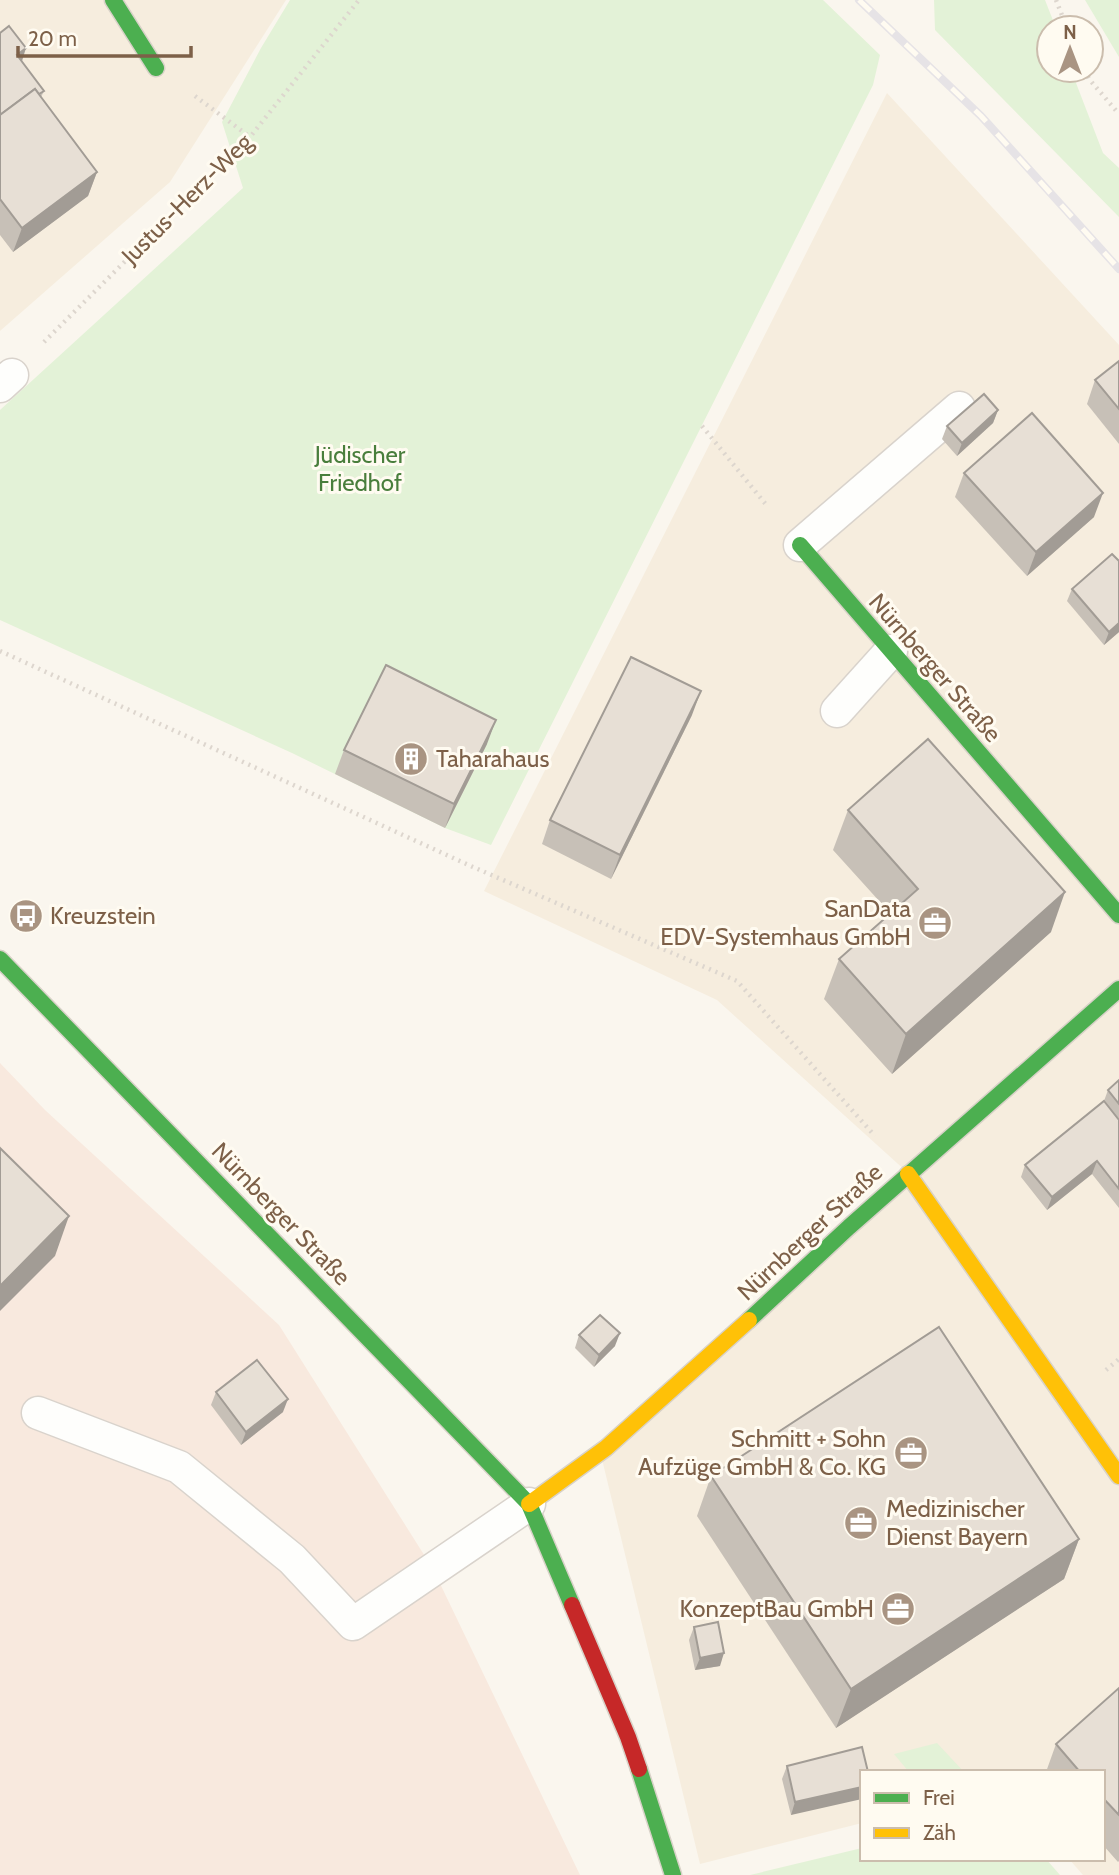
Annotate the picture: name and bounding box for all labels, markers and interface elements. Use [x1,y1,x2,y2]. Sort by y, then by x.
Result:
scale bar [18,14,191,58]
north arrow [1035,14,1105,84]
text: N [1063,21,1077,44]
text: 20 m [28,26,77,51]
street label: Justus-Herz-Weg [115,127,259,271]
park label: Jüdischer Friedhof [314,440,406,497]
street label: Nürnberger Straße [863,588,1008,748]
building icon: Taharahaus [392,740,430,778]
place label: Taharahaus [436,744,549,773]
place label: SanData EDV-Systemhaus GmbH [660,894,911,951]
bus stop icon: Kreuzstein [7,897,45,935]
place label: Kreuzstein [50,901,156,930]
office icon: SanData EDV-Systemhaus GmbH [916,904,954,942]
street label: Nürnberger Straße [206,1136,357,1291]
street label: Nürnberger Straße [731,1157,888,1306]
place label: Schmitt + Sohn Aufzüge GmbH & Co. KG [638,1424,886,1481]
office icon: Schmitt + Sohn Aufzüge GmbH & Co. KG [892,1434,930,1472]
place label: Medizinischer Dienst Bayern [886,1494,1028,1551]
office icon: Medizinischer Dienst Bayern [842,1504,880,1542]
office icon: KonzeptBau GmbH [879,1590,917,1628]
place label: KonzeptBau GmbH [680,1594,874,1623]
legend [860,1770,1105,1861]
text: Frei [923,1785,955,1810]
text: Zäh [923,1820,956,1845]

